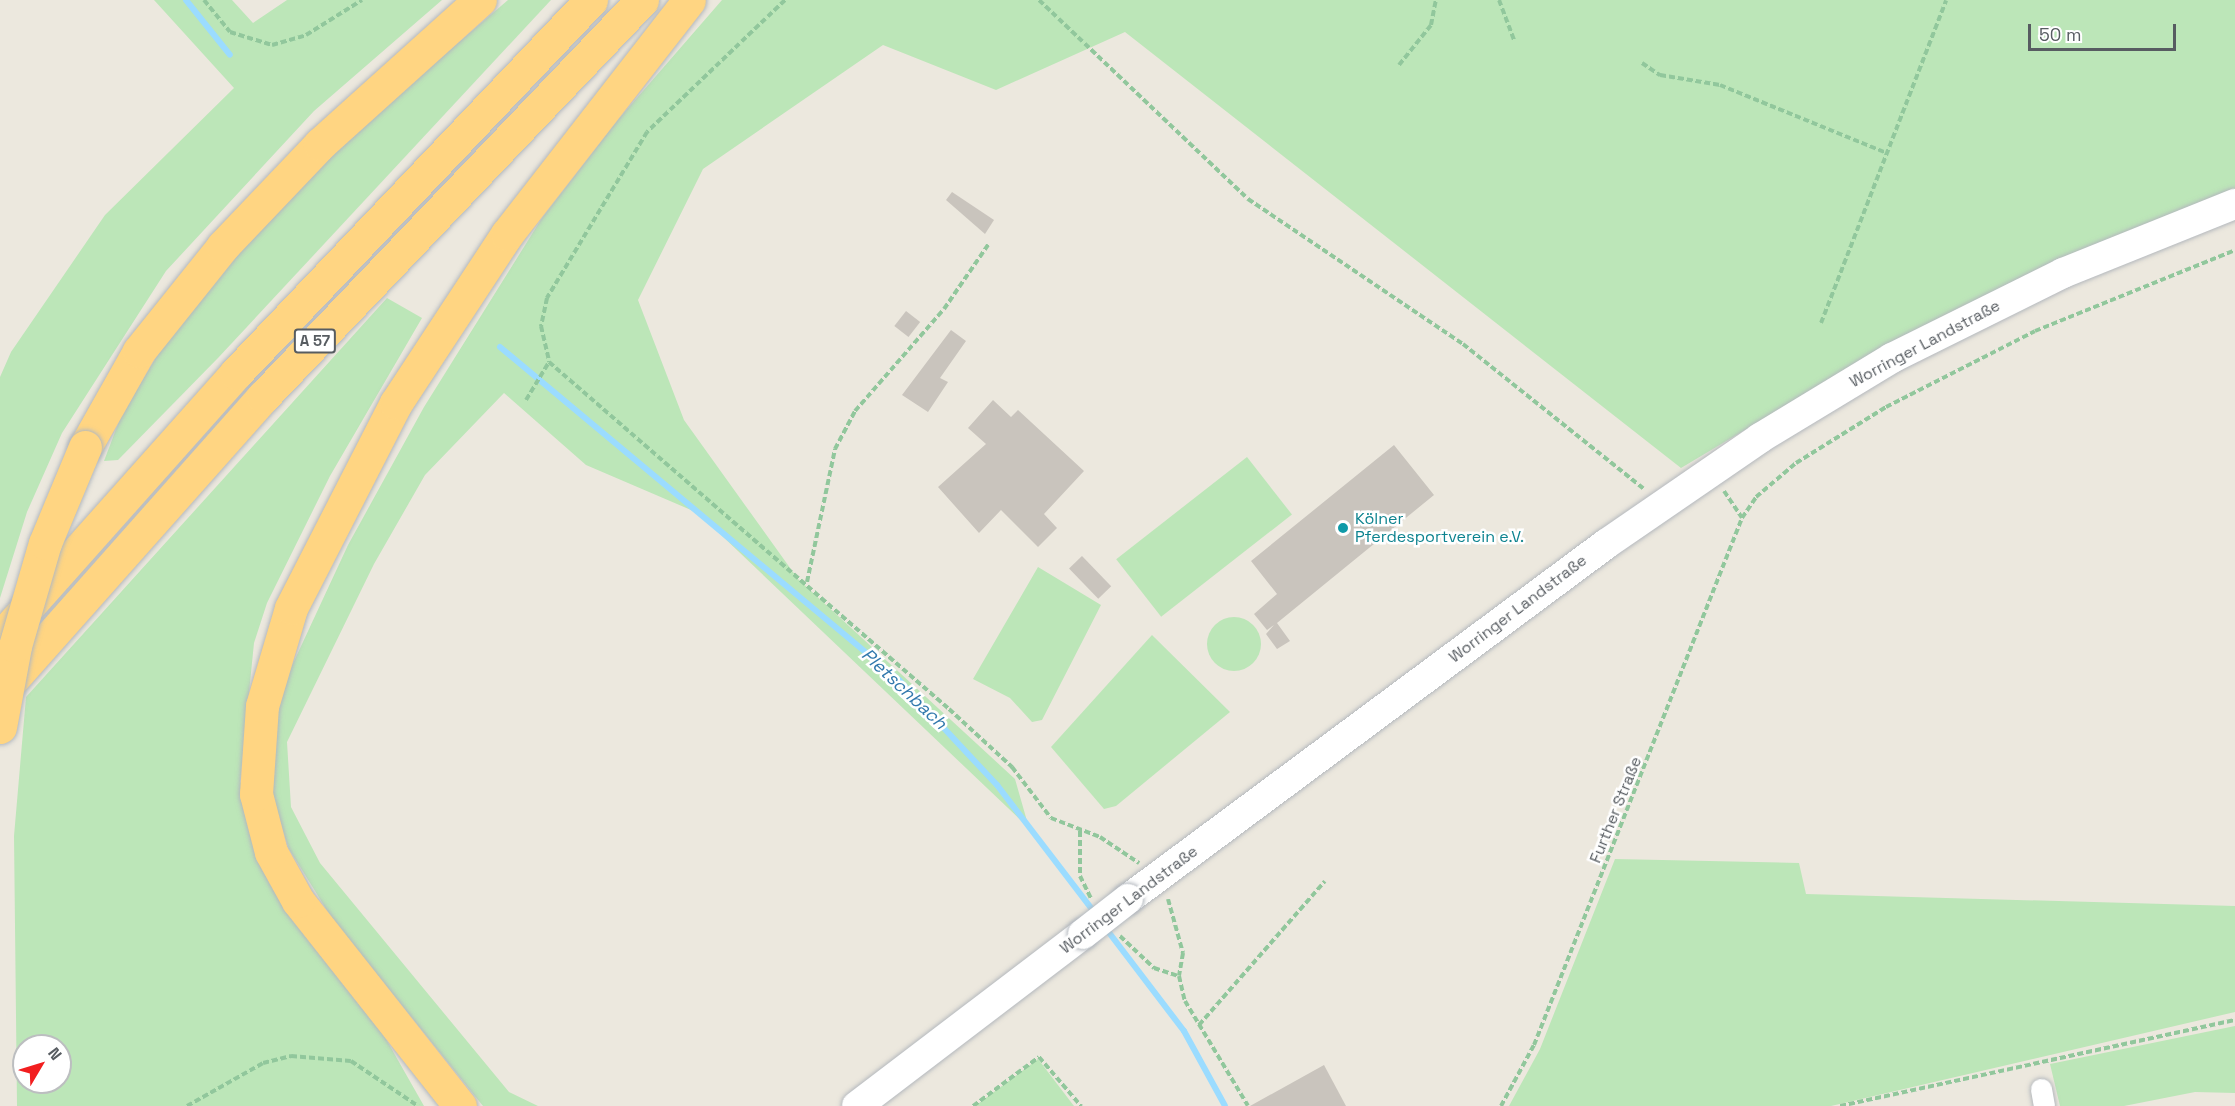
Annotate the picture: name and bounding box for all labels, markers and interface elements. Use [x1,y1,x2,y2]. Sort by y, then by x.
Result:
scale bar [2031,12,2180,50]
text: 50 m [2039,23,2081,46]
street label: Worringer Landstraße [1847,296,2003,392]
road number: A 57 [292,329,338,353]
place label: Kölner Pferdesportverein e.V. [1355,509,1524,547]
marker: Kölner Pferdesportverein e.V. [1336,521,1350,535]
street label: Worringer Landstraße [1445,551,1591,667]
water label: Pletschbach [857,644,951,734]
street label: Further Straße [1586,754,1646,866]
street label: Worringer Landstraße [1056,842,1202,958]
north arrow [12,1034,72,1094]
text: N [43,1043,67,1065]

